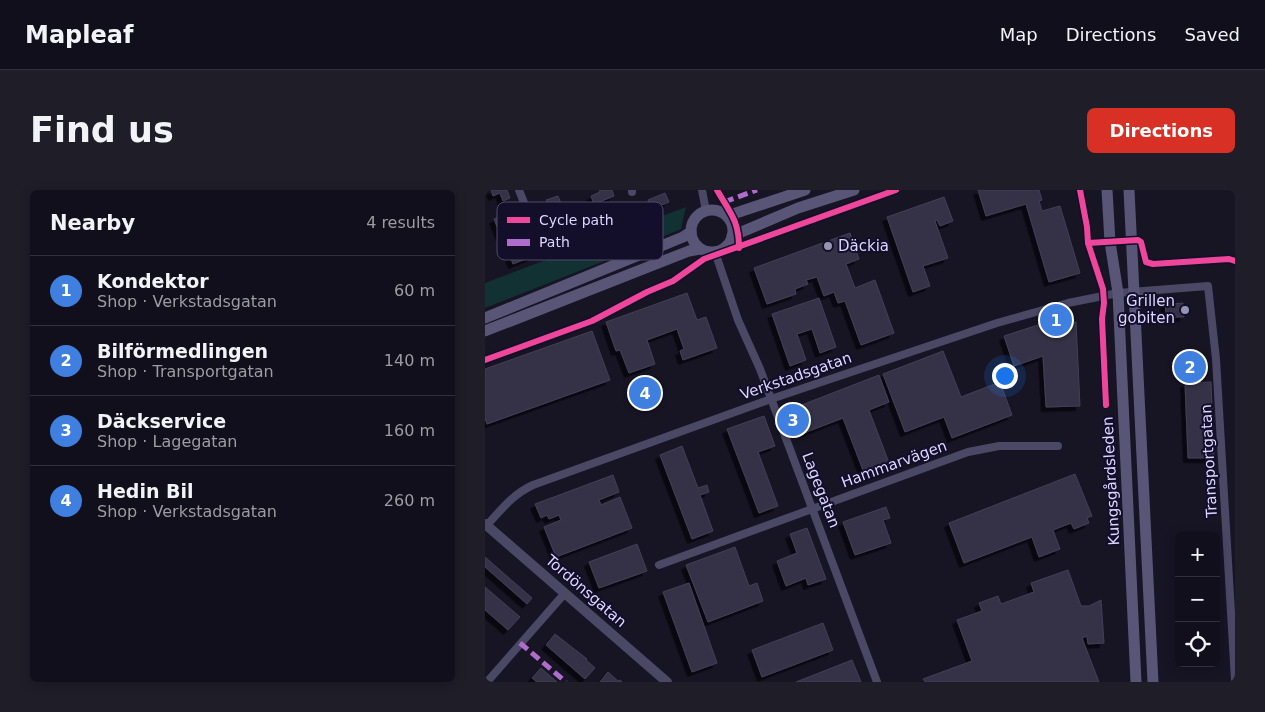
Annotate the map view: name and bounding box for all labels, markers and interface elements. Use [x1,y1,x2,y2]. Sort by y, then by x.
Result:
text: Mapleaf [25,21,133,49]
text: Map [1000,24,1038,45]
text: Directions [1066,24,1156,45]
text: Saved [1184,24,1240,45]
button: Directions [1087,108,1235,153]
text: Find us [30,110,174,150]
legend [497,202,663,260]
text: Nearby [50,211,135,235]
text: Cycle path [539,212,614,228]
text: 4 results [366,213,435,232]
text: Path [539,234,570,250]
place label: Däckia [838,237,889,255]
marker: Däckia [822,240,834,252]
text: Kondektor [97,270,209,292]
text: 1 [60,281,72,300]
text: 60 m [394,281,435,300]
text: Shop · Verkstadsgatan [97,292,277,311]
place label: Grillen gobiten [1118,292,1175,327]
pin: 1 [1040,301,1072,339]
marker: Grillen gobiten [1179,304,1191,316]
text: Bilförmedlingen [97,340,268,362]
street label: Verkstadsgatan [738,348,854,404]
pin: 2 [1174,348,1206,386]
text: 2 [60,351,72,370]
text: 140 m [384,351,435,370]
text: Shop · Transportgatan [97,362,274,381]
your location [992,363,1018,389]
pin: 4 [629,374,661,412]
pin: 3 [777,401,809,439]
street label: Transportgatan [1197,404,1221,519]
text: Däckservice [97,410,226,432]
street label: Kungsgårdsleden [1099,416,1123,546]
text: 3 [60,421,72,440]
text: 160 m [384,421,435,440]
text: Shop · Lagegatan [97,432,237,451]
street label: Hammarvägen [839,436,949,492]
street label: Lagegatan [798,450,844,530]
text: Hedin Bil [97,480,194,502]
text: 4 [60,491,72,510]
text: 260 m [384,491,435,510]
text: Shop · Verkstadsgatan [97,502,277,521]
map controls [1175,532,1220,667]
button: + [1175,532,1220,577]
street label: Tordönsgatan [541,550,630,631]
button: − [1175,577,1220,622]
button: locate [1175,622,1220,667]

